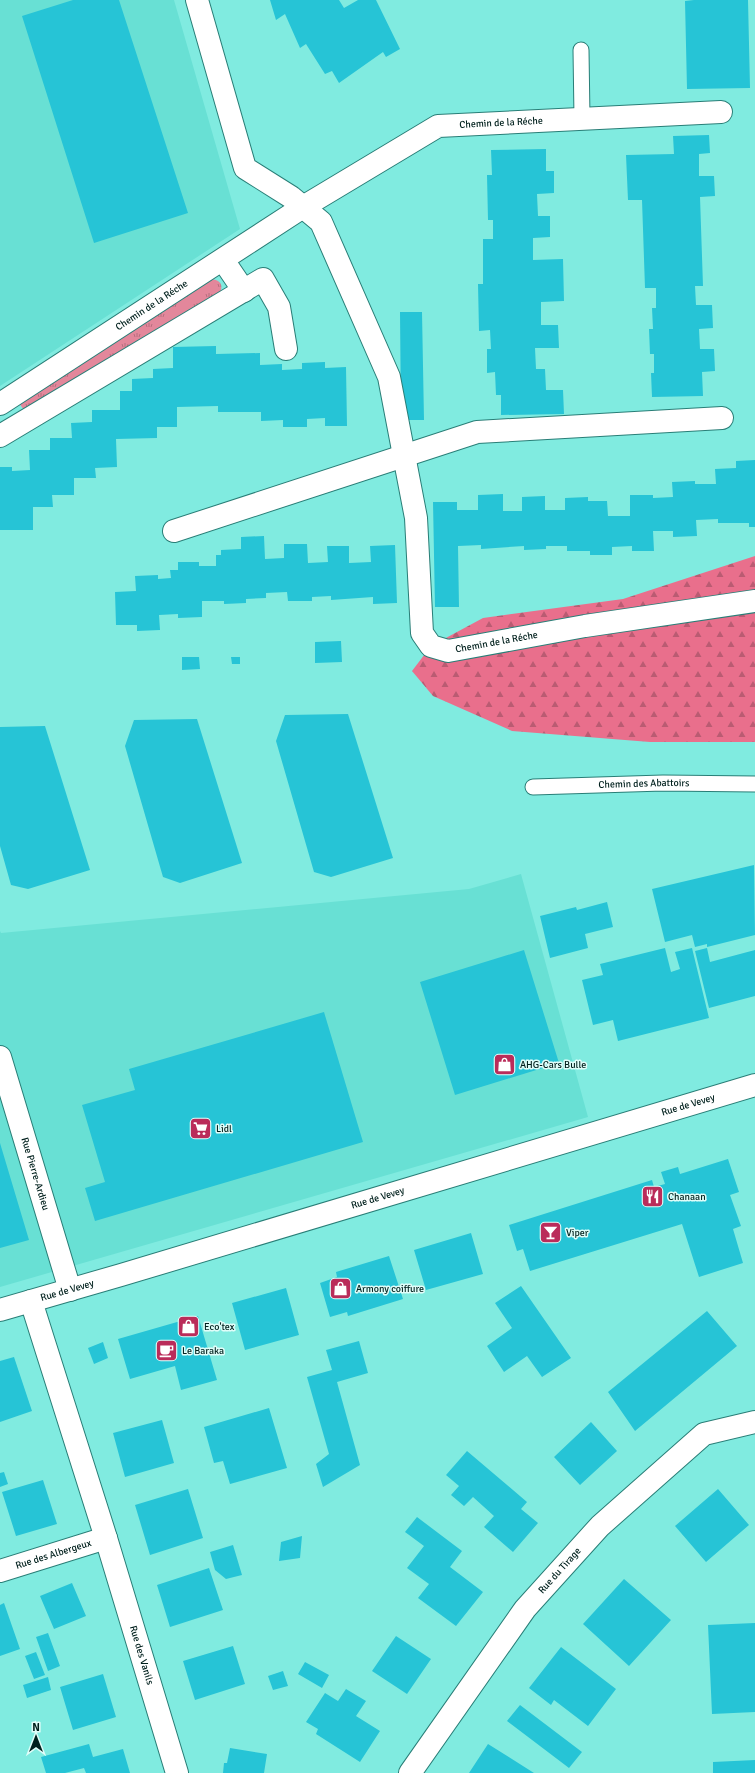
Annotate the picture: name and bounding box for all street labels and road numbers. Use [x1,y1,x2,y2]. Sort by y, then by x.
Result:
street label: Chemin de la Réche [459,115,543,131]
street label: Chemin de la Réche [113,277,190,333]
street label: Chemin de la Réche [454,629,539,656]
street label: Chemin des Abattoirs [598,777,690,791]
street label: Rue de Vevey [660,1091,717,1119]
street label: Rue Pierre-Ardieu [18,1136,52,1212]
street label: Rue de Vevey [350,1184,406,1212]
street label: Rue de Vevey [39,1277,96,1304]
street label: Rue des Albergeux [14,1537,93,1572]
street label: Rue du Tirage [536,1545,584,1596]
street label: Rue des Vanils [127,1624,156,1687]

